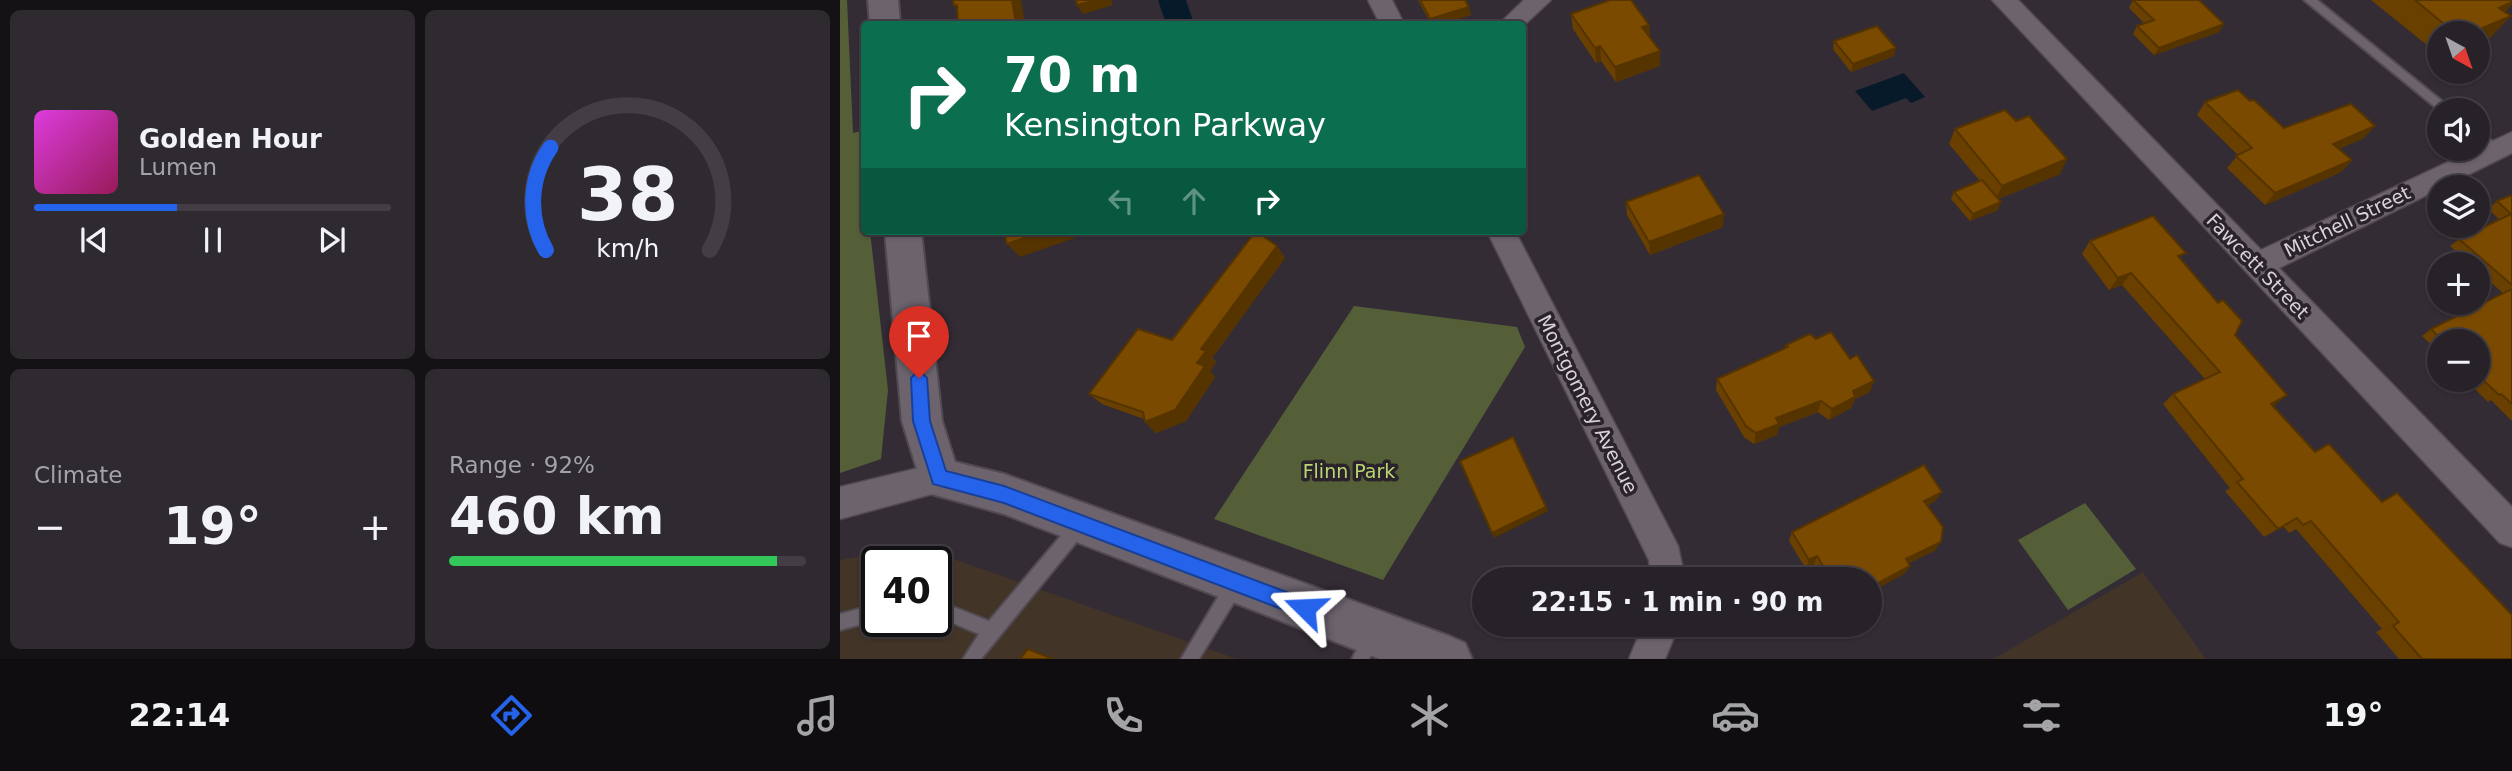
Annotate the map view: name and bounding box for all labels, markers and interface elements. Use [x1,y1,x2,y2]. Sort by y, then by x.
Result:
north arrow [2427,21,2490,84]
map controls [2427,21,2490,392]
text: 70 m [1004,47,1140,104]
icon: right [889,49,980,140]
button: sound [2427,98,2490,161]
text: Kensington Parkway [1004,106,1326,144]
text: Golden Hour [139,124,322,154]
text: 38 [577,153,678,238]
text: Lumen [139,154,217,180]
button: layers [2427,175,2490,238]
street label: Mitchell Street [2280,181,2414,261]
icon: left [1102,182,1140,220]
icon: ahead [1175,182,1213,220]
icon: right [1248,182,1286,220]
street label: Fawcett Street [2202,209,2314,323]
icon: previous [75,221,113,259]
icon: pause [194,221,232,259]
icon: next [313,221,351,259]
text: km/h [596,234,659,263]
button: + [2427,252,2490,315]
pin [889,306,949,378]
street label: Montgomery Avenue [1533,311,1643,497]
icon: arrive [900,317,938,355]
button: − [2427,329,2490,392]
text: Range · 92% [449,452,595,478]
park label: Flinn Park [1303,460,1395,482]
text: Climate [34,462,123,488]
text: 460 km [449,486,664,546]
text: 19° [163,496,262,556]
text: − [34,505,66,549]
text: + [359,505,391,549]
speed limit sign: 40 [861,546,952,637]
position arrow [1268,571,1342,645]
text: 22:15 · 1 min · 90 m [1531,587,1823,617]
icon: directions [487,691,536,740]
icon: music [793,691,842,740]
icon: phone [1099,691,1148,740]
icon: climate [1405,691,1454,740]
icon: car [1711,691,1760,740]
icon: filters [2017,691,2066,740]
text: 22:14 [128,696,230,734]
text: 19° [2323,696,2383,734]

